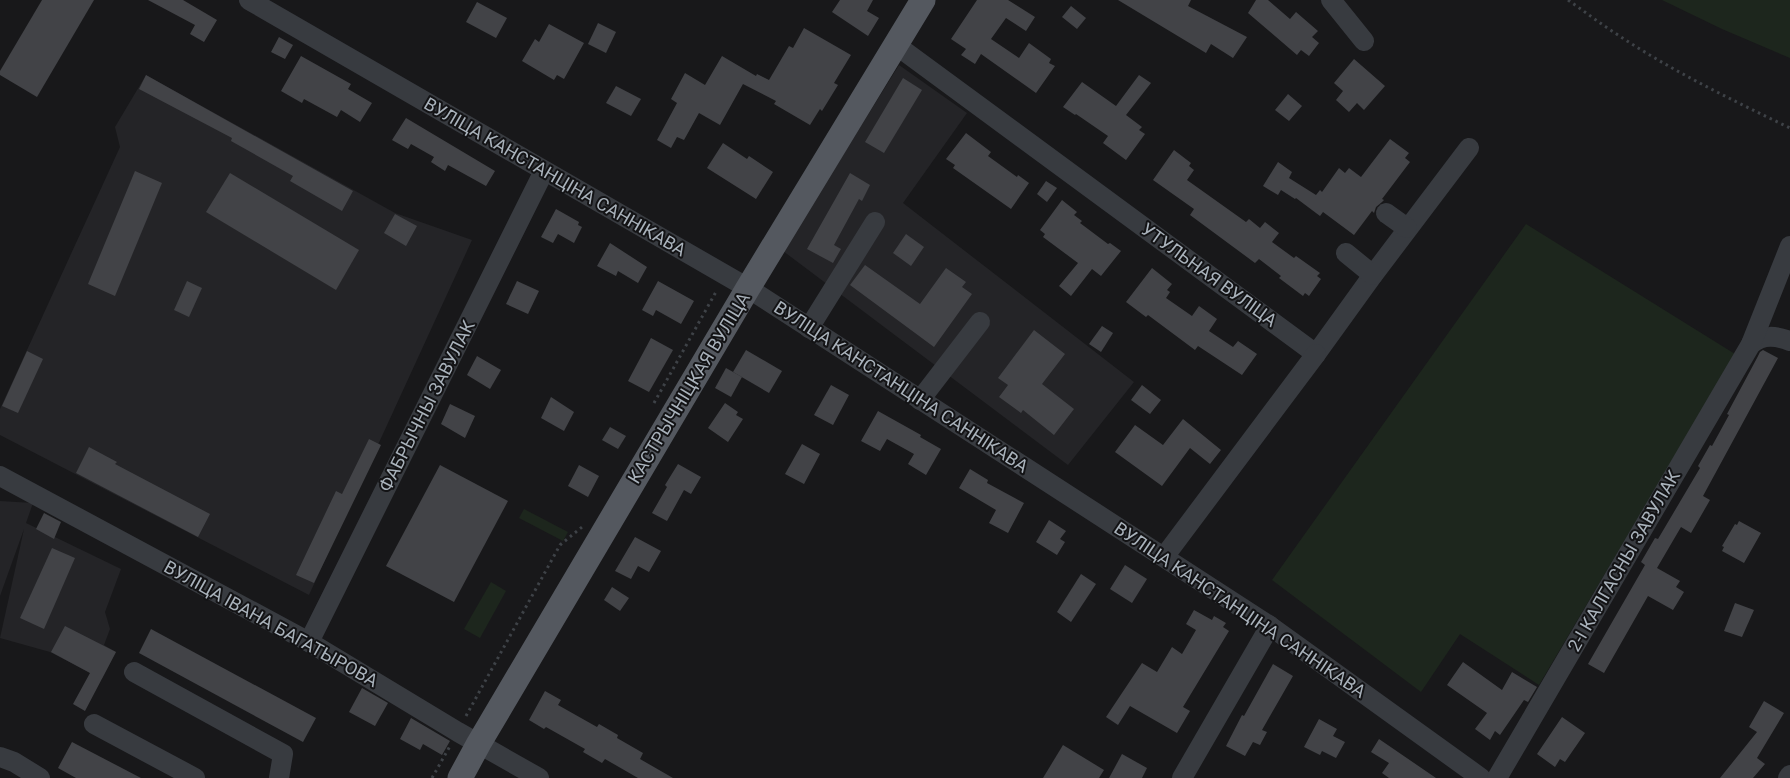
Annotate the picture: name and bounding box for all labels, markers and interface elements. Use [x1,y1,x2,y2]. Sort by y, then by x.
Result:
street label: ВУЛІЦА КАНСТАНЦІНА САННІКАВА [421,93,690,261]
street label: УТУЛЬНАЯ ВУЛІЦА [1137,218,1281,331]
street label: КАСТРЫЧНІЦКАЯ ВУЛІЦА [623,288,754,487]
street label: ВУЛІЦА КАНСТАНЦІНА САННІКАВА [770,296,1033,477]
street label: ФАБРЫЧНЫ ЗАВУЛАК [374,316,479,495]
street label: 2-І КАЛГАСНЫ ЗАВУЛАК [1563,466,1684,655]
street label: ВУЛІЦА КАНСТАНЦІНА САННІКАВА [1110,517,1370,702]
street label: ВУЛІЦА ІВАНА БАГАТЫРОВА [161,556,382,691]

